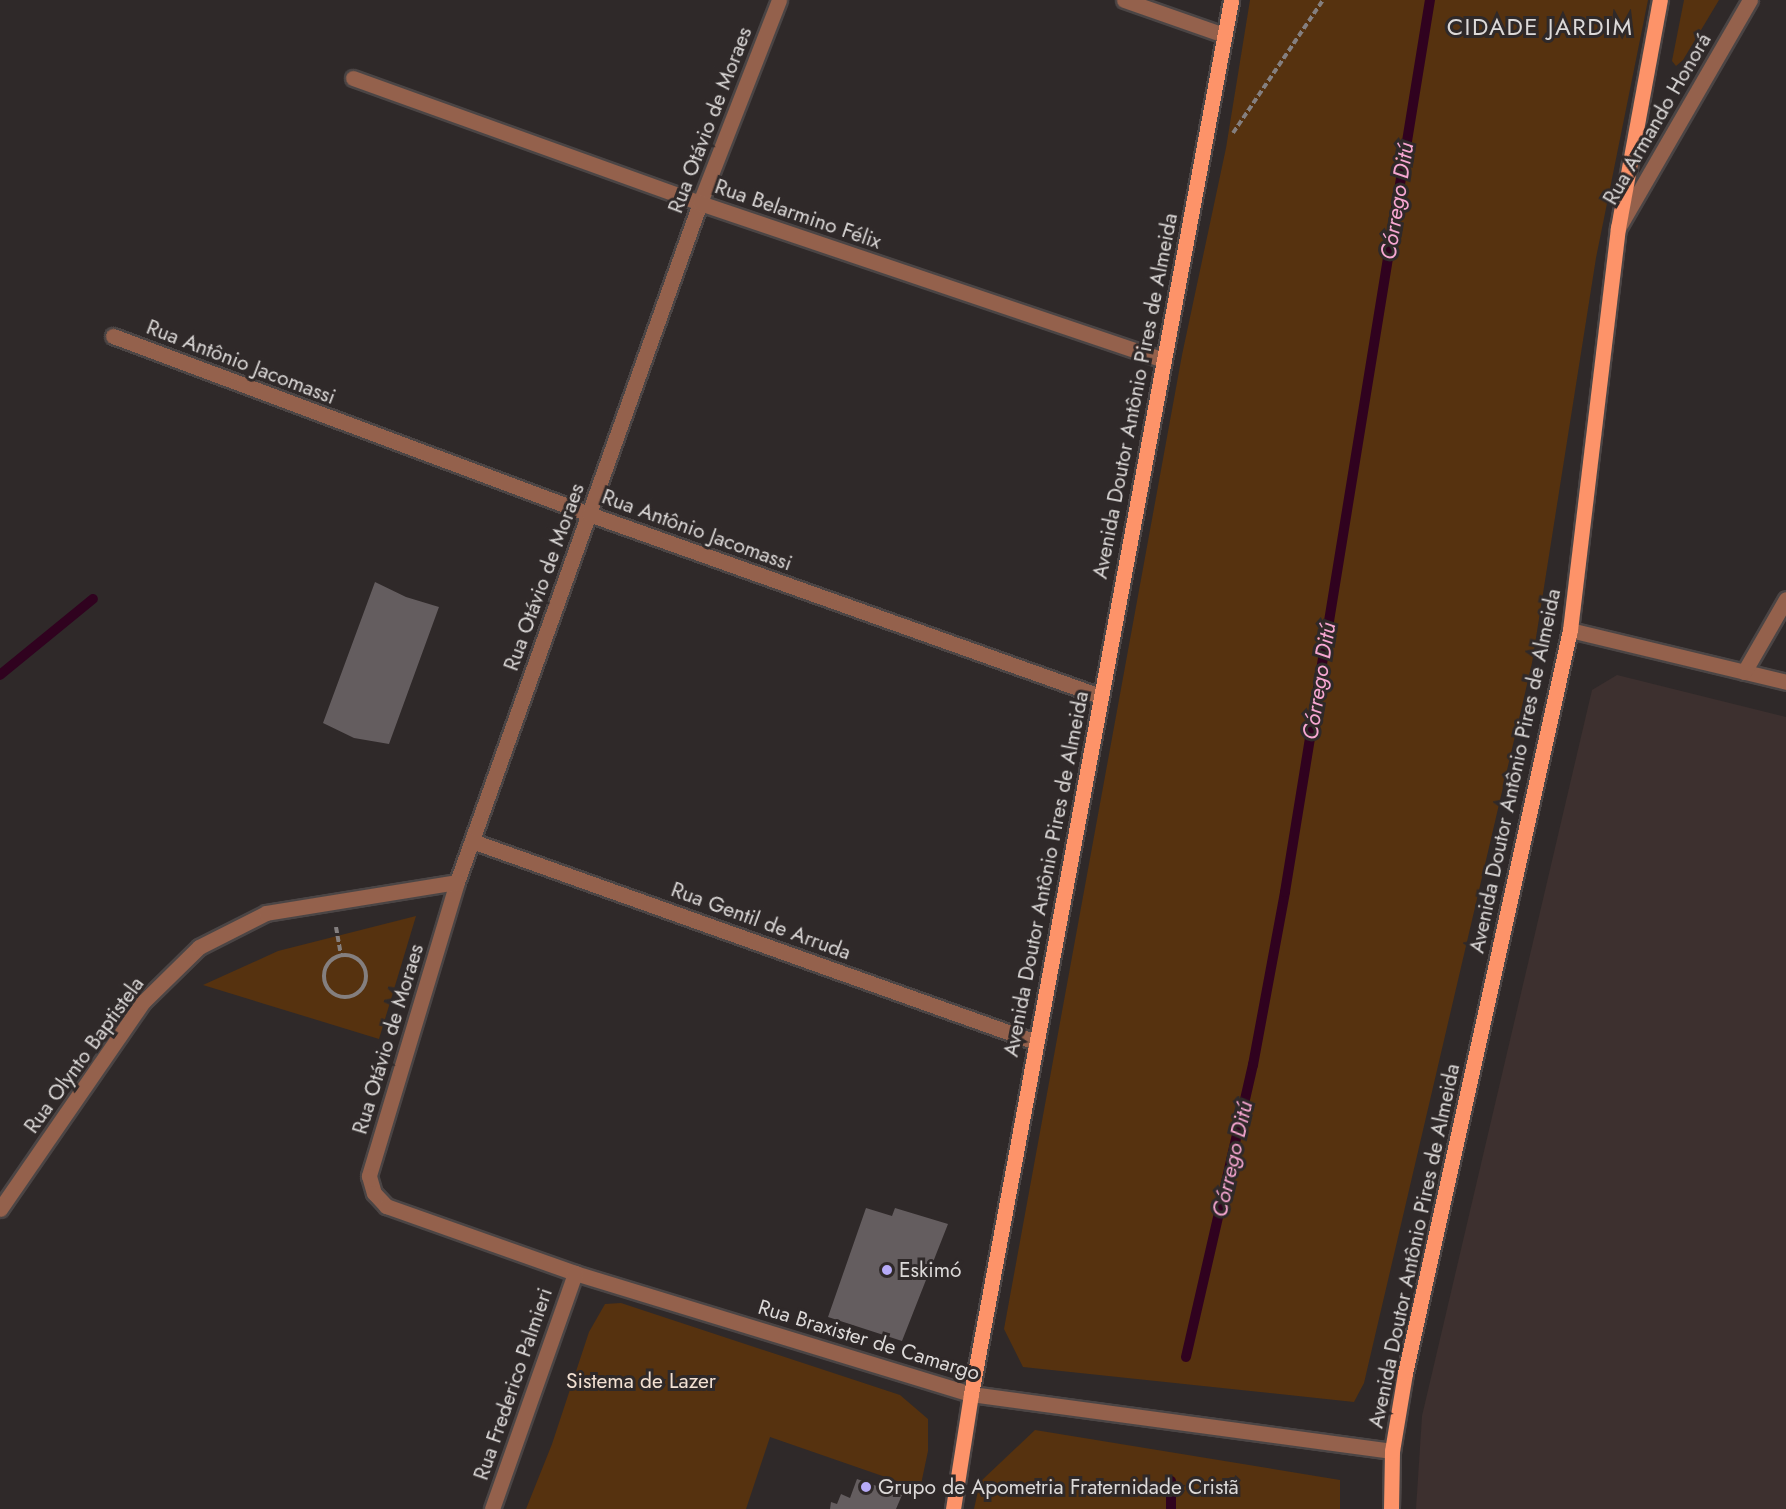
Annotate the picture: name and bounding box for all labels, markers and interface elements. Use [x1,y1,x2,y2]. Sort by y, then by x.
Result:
district label: CIDADE JARDIM [1447,13,1633,41]
street label: Rua Otávio de Moraes [663,23,757,217]
street label: Rua Armando Honorá [1598,29,1716,209]
water label: Córrego Ditú [1375,140,1419,262]
street label: Rua Belarmino Félix [712,174,884,254]
street label: Avenida Doutor Antônio Pires de Almeida [1087,211,1183,581]
street label: Rua Antônio Jacomassi [143,314,339,410]
street label: Rua Otávio de Moraes [498,480,590,674]
street label: Rua Antônio Jacomassi [599,484,795,576]
street label: Avenida Doutor Antônio Pires de Almeida [1464,587,1566,955]
water label: Córrego Ditú [1297,620,1341,742]
street label: Avenida Doutor Antônio Pires de Almeida [998,689,1094,1059]
street label: Rua Gentil de Arruda [668,877,854,965]
street label: Rua Otávio de Moraes [347,941,429,1137]
street label: Rua Olynto Baptistela [19,972,149,1138]
street label: Avenida Doutor Antônio Pires de Almeida [1363,1062,1465,1430]
water label: Córrego Ditú [1206,1098,1258,1220]
place label: Eskimó [899,1257,962,1283]
marker: Eskimó [880,1263,894,1277]
street label: Rua Frederico Palmieri [468,1285,558,1483]
street label: Rua Braxister de Camargo [755,1294,983,1386]
park label: Sistema de Lazer [566,1368,716,1394]
place label: Grupo de Apometria Fraternidade Cristã [878,1474,1239,1500]
marker: Grupo de Apometria Fraternidade Cristã [859,1480,873,1494]

